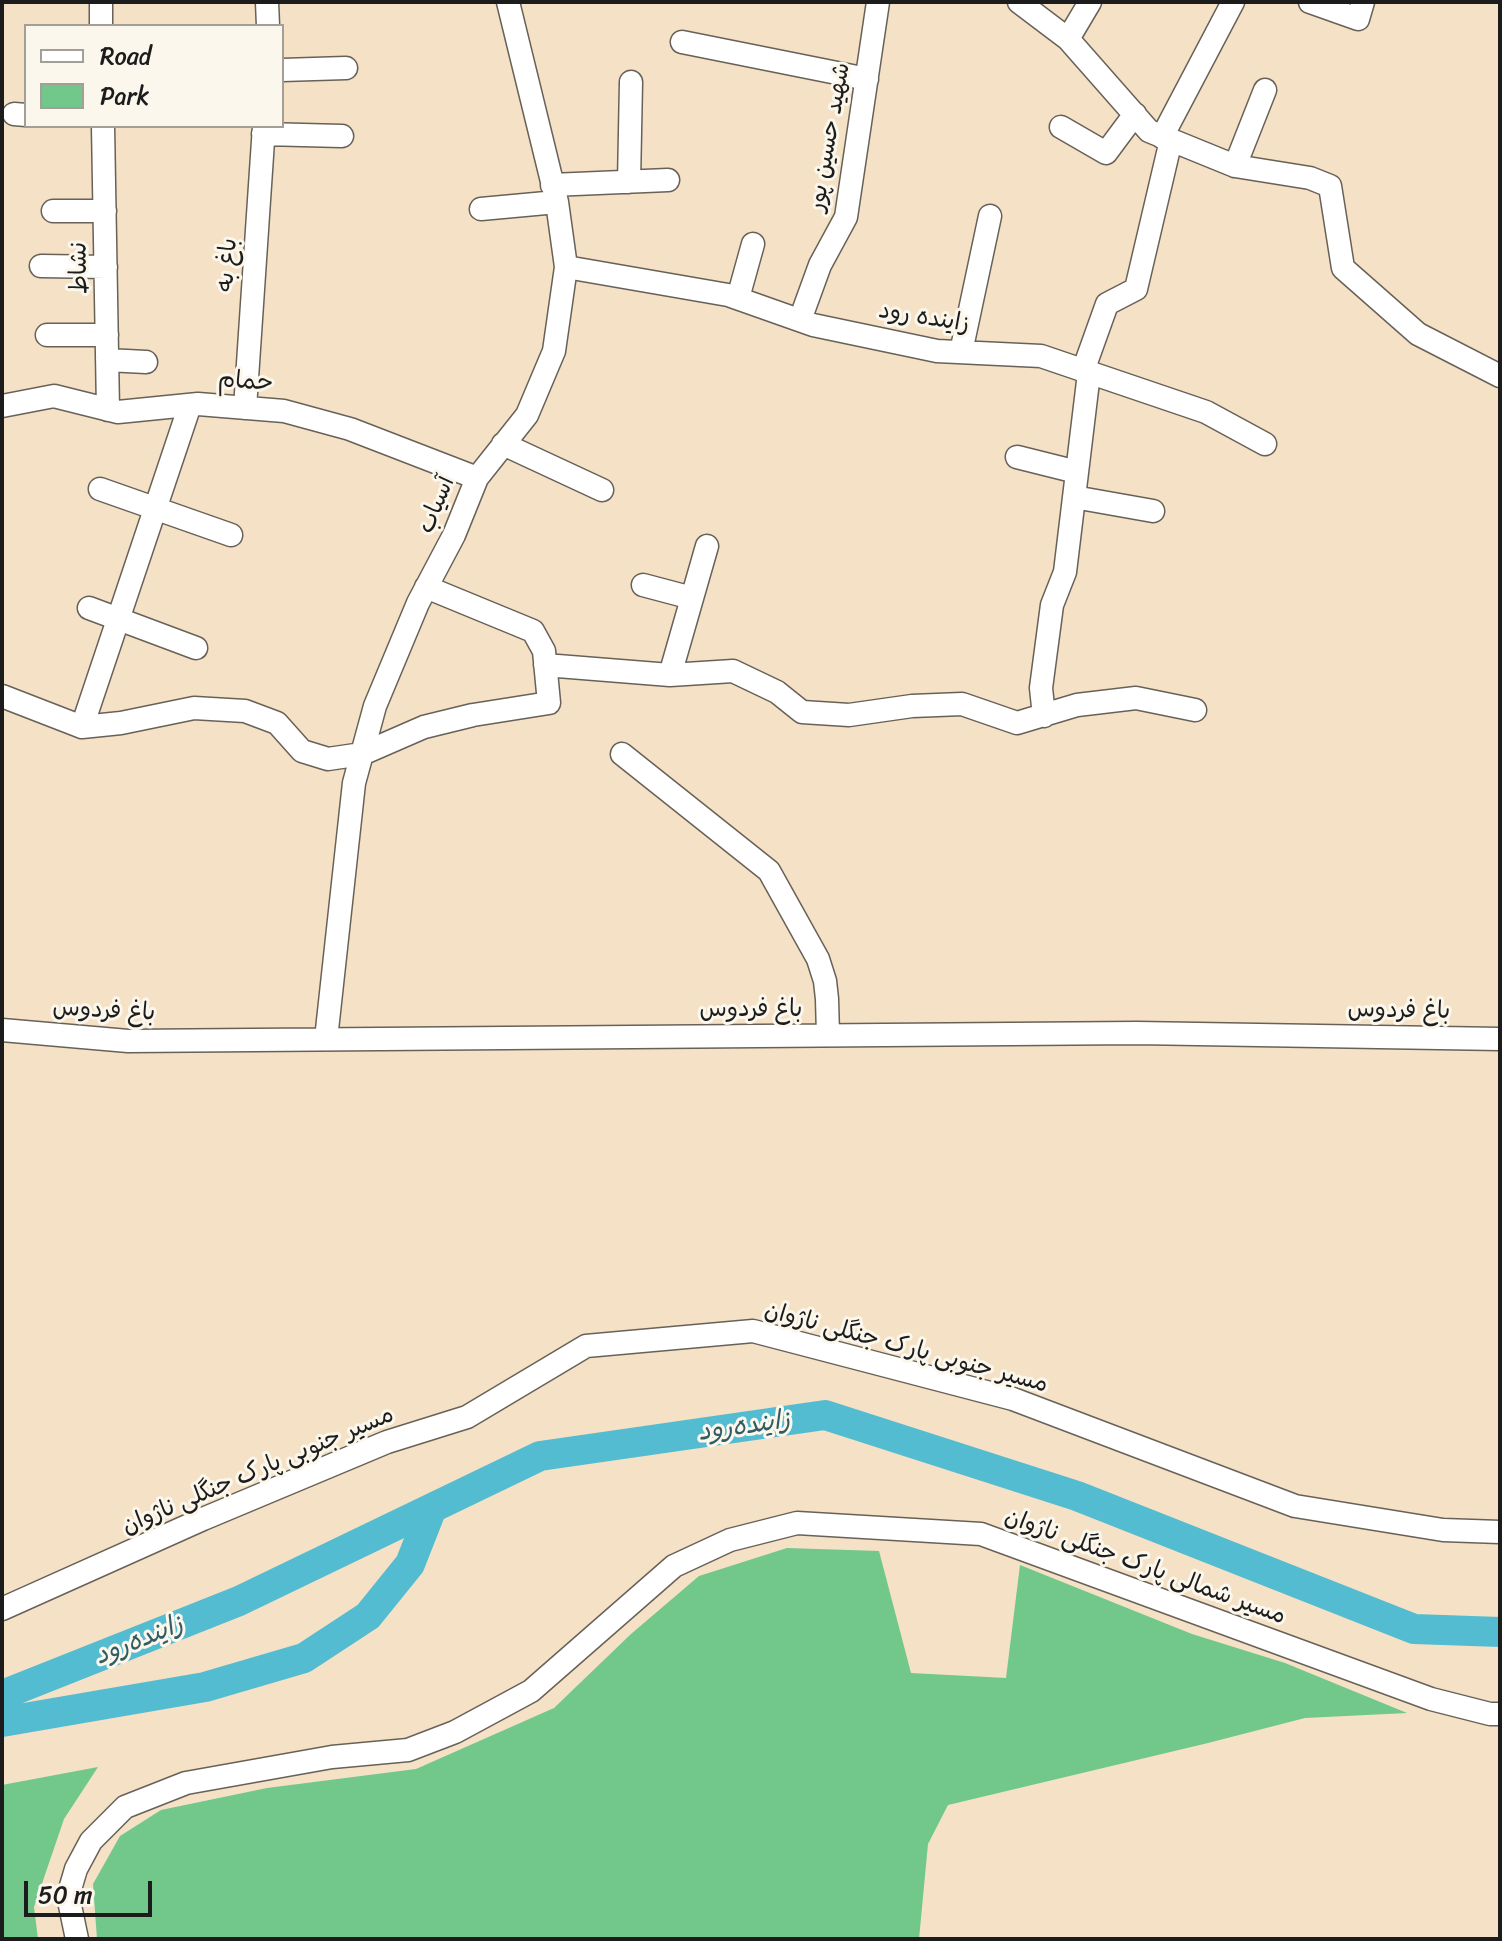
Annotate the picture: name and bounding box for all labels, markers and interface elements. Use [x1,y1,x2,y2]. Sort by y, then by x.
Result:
legend [24,24,284,128]
text: Road [100,35,151,77]
street label: شهید حسین پور [803,60,857,214]
text: Park [100,75,149,117]
street label: باغ به [212,237,244,293]
street label: نشاط [65,242,95,294]
street label: زاینده رود [876,297,972,339]
street label: حمام [217,366,273,398]
street label: آسیاب [412,472,462,538]
street label: باغ فردوس [52,994,156,1028]
street label: باغ فردوس [700,996,802,1024]
street label: باغ فردوس [1347,996,1451,1026]
street label: مسیر جنوبی پارک جنگلی ناژوان [761,1296,1051,1400]
street label: مسیر جنوبی پارک جنگلی ناژوان [118,1401,398,1541]
water label: زاینده‌رود [696,1405,792,1449]
street label: مسیر شمالی پارک جنگلی ناژوان [1000,1503,1290,1631]
water label: زاینده‌رود [90,1609,188,1673]
scale bar [28,1865,156,1915]
text: 50 m [38,1874,93,1916]

